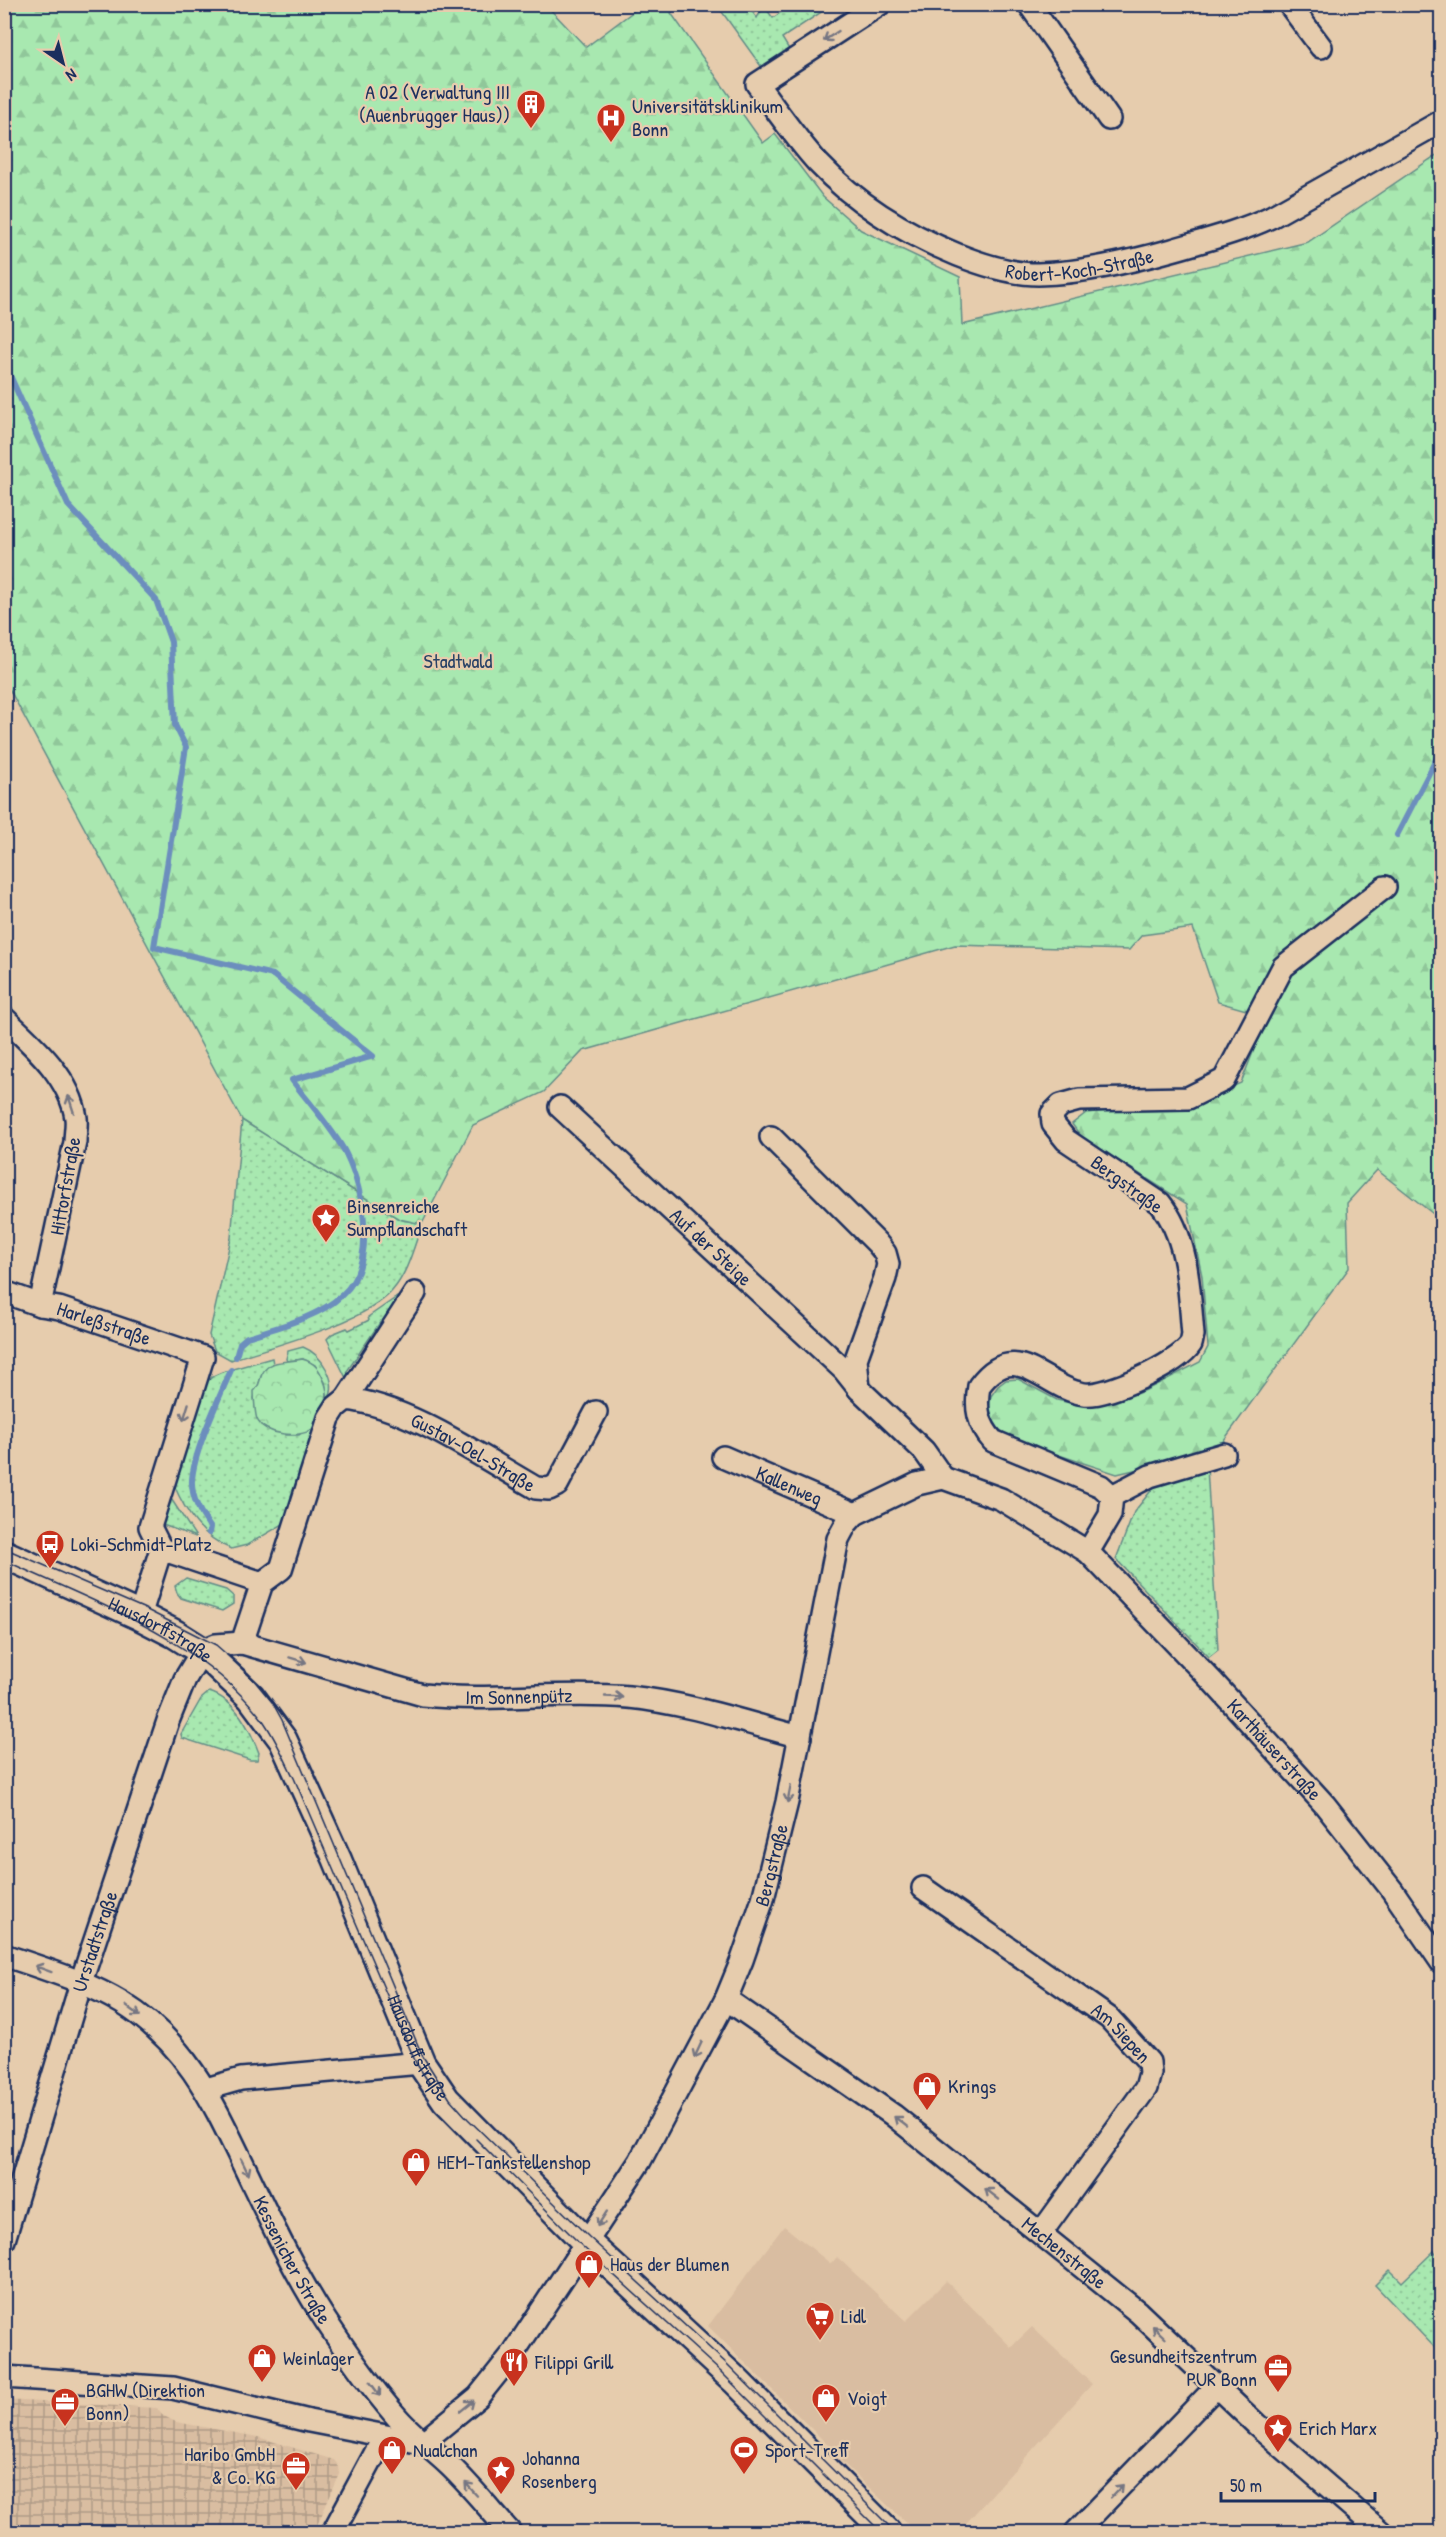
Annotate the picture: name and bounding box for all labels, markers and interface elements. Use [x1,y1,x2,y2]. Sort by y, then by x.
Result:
one-way arrow [823,30,840,42]
north arrow [33,33,93,93]
text: N [61,64,81,87]
place label: A 02 (Verwaltung III (Auenbrugger Haus)) [359,78,510,128]
building icon: A 02 (Verwaltung III (Auenbrugger Haus)) [515,88,547,130]
place label: Universitätsklinikum Bonn [632,92,783,142]
hospital icon: Universitätsklinikum Bonn [595,102,627,144]
street label: Robert-Koch-Straße [1003,242,1156,287]
park label: Stadtwald [424,647,493,674]
one-way arrow [65,1095,76,1114]
street label: Hittorfstraße [43,1135,86,1237]
street label: Bergstraße [1086,1148,1169,1219]
place label: Binsenreiche Sumpflandschaft [347,1192,468,1242]
place icon: Binsenreiche Sumpflandschaft [310,1202,342,1244]
street label: Auf der Steige [665,1202,758,1292]
street label: Harleßstraße [54,1294,155,1351]
one-way arrow [179,1403,190,1422]
street label: Gustav-Oel-Straße [407,1406,541,1498]
street label: Kallenweg [752,1459,827,1511]
bus stop icon: Loki-Schmidt-Platz [34,1528,66,1570]
place label: Loki-Schmidt-Platz [71,1530,212,1557]
street label: Hausdorffstraße [104,1589,220,1668]
one-way arrow [289,1655,308,1666]
street label: Im Sonnenpütz [465,1681,573,1710]
one-way arrow [604,1691,624,1702]
street label: Karthäuserstraße [1221,1692,1328,1806]
one-way arrow [783,1784,794,1803]
street label: Bergstraße [748,1821,794,1910]
street label: Urstadtstraße [65,1887,123,1995]
one-way arrow [34,1962,53,1973]
street label: Hausdorffstraße [381,1990,457,2106]
street label: Am Siepen [1086,1996,1157,2069]
one-way arrow [125,2005,141,2017]
one-way arrow [692,2041,704,2059]
shop icon: Krings [911,2070,943,2112]
place label: Krings [948,2072,997,2099]
one-way arrow [894,2116,910,2129]
shop icon: HEM-Tankstellenshop [400,2146,432,2188]
place label: HEM-Tankstellenshop [437,2148,591,2175]
one-way arrow [239,2158,251,2176]
one-way arrow [984,2188,1000,2201]
street label: Kessenicher Straße [247,2191,338,2329]
street label: Mechenstraße [1016,2210,1113,2295]
one-way arrow [595,2211,608,2228]
shop icon: Haus der Blumen [573,2248,605,2290]
place label: Haus der Blumen [610,2250,730,2277]
supermarket icon: Lidl [804,2300,836,2342]
place label: Lidl [841,2302,867,2329]
one-way arrow [1152,2325,1167,2339]
shop icon: Weinlager [246,2342,278,2384]
place label: Gesundheitszentrum PUR Bonn [1110,2342,1257,2392]
place label: Weinlager [283,2344,355,2371]
restaurant icon: Filippi Grill [498,2346,530,2388]
place label: Filippi Grill [534,2348,614,2375]
office icon: Gesundheitszentrum PUR Bonn [1262,2352,1294,2394]
place label: BGHW (Direktion Bonn) [86,2376,205,2426]
one-way arrow [369,2381,381,2397]
shop icon: Voigt [810,2382,842,2424]
place label: Voigt [847,2384,888,2411]
office icon: BGHW (Direktion Bonn) [49,2386,81,2428]
one-way arrow [459,2400,475,2413]
place icon: Erich Marx [1262,2412,1294,2454]
place label: Erich Marx [1299,2414,1377,2441]
shop icon: Nualchan [376,2434,408,2476]
sports icon: Sport-Treff [728,2434,760,2476]
place label: Nualchan [413,2436,478,2463]
place label: Sport-Treff [765,2436,849,2463]
place label: Haribo GmbH & Co. KG [184,2440,275,2490]
place label: Johanna Rosenberg [522,2444,597,2494]
office icon: Haribo GmbH & Co. KG [280,2450,312,2492]
place icon: Johanna Rosenberg [485,2454,517,2496]
scale bar [1221,2465,1376,2503]
text: 50 m [1230,2473,1262,2498]
one-way arrow [464,2482,478,2497]
one-way arrow [1110,2483,1124,2498]

